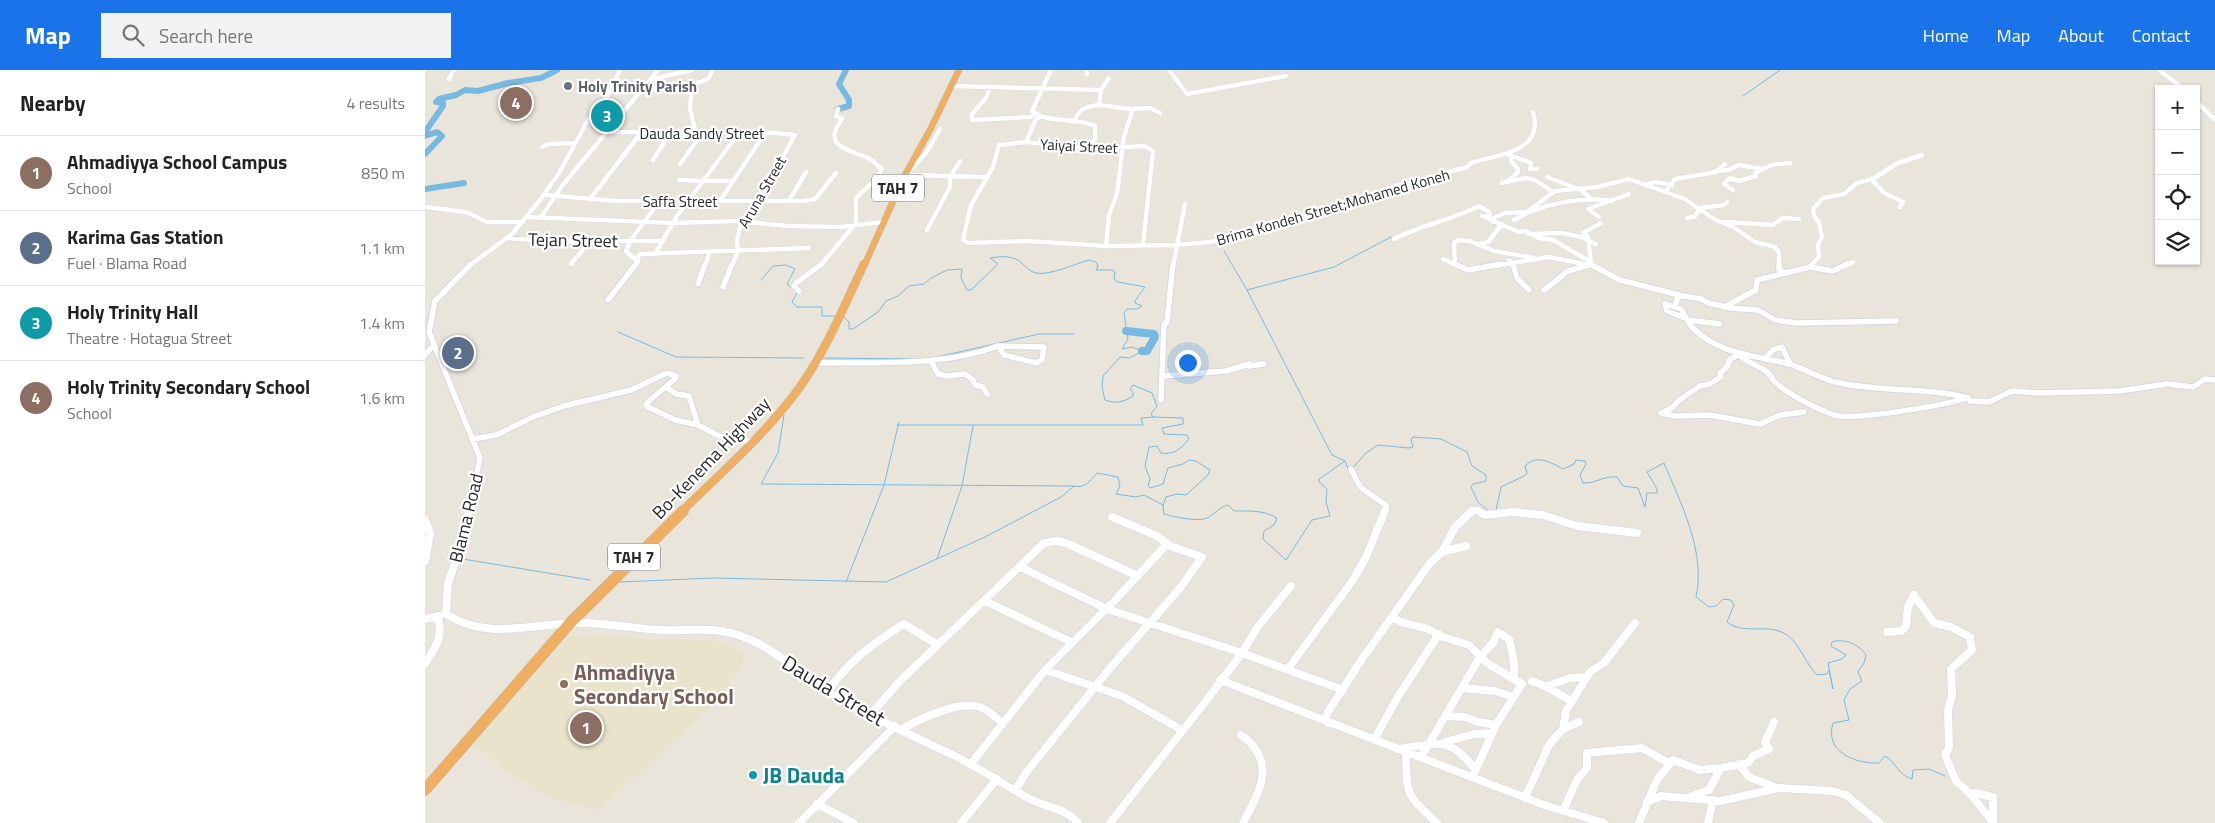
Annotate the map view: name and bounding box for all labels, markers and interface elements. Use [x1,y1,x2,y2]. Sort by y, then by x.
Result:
search box [101,13,451,58]
text: Map [25,17,71,53]
icon: search [119,21,147,49]
text: Search here [159,21,253,50]
text: Home [1923,22,1969,49]
text: Map [1997,22,2030,49]
text: About [2058,22,2104,49]
text: Contact [2132,22,2190,49]
place label: Holy Trinity Parish [578,75,697,98]
marker: Holy Trinity Parish [562,80,574,92]
pin: 4 [500,84,532,122]
map controls [2155,85,2200,265]
button: + [2155,85,2200,130]
text: Nearby [20,87,85,119]
text: 4 results [346,91,405,115]
pin: 3 [591,97,623,135]
street label: Dauda Sandy Street [640,122,765,145]
button: − [2155,130,2200,175]
street label: Yaiyai Street [1040,132,1119,160]
text: Ahmadiyya School Campus [67,147,287,176]
street label: Aruna Street [732,151,792,232]
text: 1 [32,161,40,185]
text: 850 m [361,161,405,185]
street label: Brima Kondeh Street;Mohamed Koneh [1214,163,1452,251]
road number: TAH 7 [872,175,924,202]
button: locate [2155,175,2200,220]
text: School [67,176,112,200]
street label: Saffa Street [642,190,718,213]
button: layers [2155,220,2200,265]
text: Karima Gas Station [67,222,223,251]
street label: Tejan Street [528,226,619,254]
text: 2 [32,236,40,260]
text: 1.1 km [359,236,405,260]
text: Fuel · Blama Road [67,251,187,275]
text: Holy Trinity Hall [67,297,198,326]
text: 3 [32,311,40,335]
text: 1.4 km [359,311,405,335]
text: Theatre · Hotagua Street [67,326,232,350]
pin: 2 [442,334,474,372]
your location [1175,350,1201,376]
text: Holy Trinity Secondary School [67,372,310,401]
text: 4 [32,386,40,410]
text: 1.6 km [359,386,405,410]
street label: Bo-Kenema Highway [646,391,777,525]
text: School [67,401,112,425]
street label: Blama Road [442,470,490,566]
road number: TAH 7 [608,544,660,571]
street label: Dauda Street [776,647,892,734]
place label: Ahmadiyya Secondary School [574,656,734,712]
marker: Ahmadiyya Secondary School [558,678,570,690]
pin: 1 [570,709,602,747]
place label: JB Dauda [763,759,845,791]
marker: JB Dauda [747,769,759,781]

